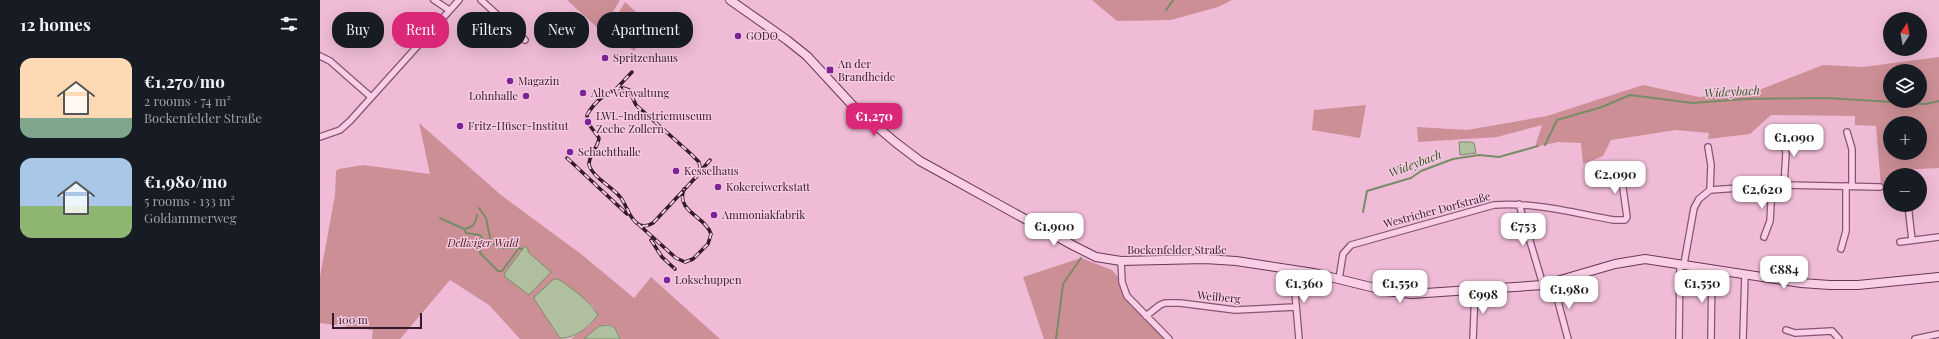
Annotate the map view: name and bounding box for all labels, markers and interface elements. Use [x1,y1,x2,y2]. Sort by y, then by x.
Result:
chip: Buy [332,12,384,48]
chip: Rent [392,12,449,48]
chip: Filters [457,12,526,48]
chip: New [534,12,589,48]
chip: Apartment [597,12,693,48]
north arrow [1883,12,1927,56]
map controls [1883,12,1927,212]
text: 12 homes [20,13,91,35]
icon: filters [278,13,300,35]
place label: GODO [746,28,778,43]
marker: GODO [733,31,743,41]
place label: Spritzenhaus [613,50,678,65]
marker: Spritzenhaus [600,53,610,63]
place label: An der Brandheide [837,56,896,84]
button: layers [1883,64,1927,108]
marker: An der Brandheide [825,65,835,75]
text: €1,270/mo [144,70,225,92]
place label: Magazin [518,73,560,88]
icon: home [52,74,100,122]
marker: Magazin [505,76,515,86]
water label: Wideybach [1704,82,1760,100]
place label: Alte Verwaltung [590,85,669,100]
place label: Lohnhalle [469,88,518,103]
marker: Alte Verwaltung [578,88,588,98]
marker: Lohnhalle [521,91,531,101]
text: 2 rooms · 74 m² [144,92,231,109]
pin: €1,270 [841,103,907,137]
text: €1,270 [855,107,893,124]
place label: LWL-Industriemuseum Zeche Zollern [596,108,712,136]
text: Bockenfelder Straße [144,109,262,126]
button: + [1883,116,1927,160]
marker: LWL-Industriemuseum Zeche Zollern [583,117,593,127]
place label: Fritz-Hüser-Institut [468,118,569,133]
marker: Fritz-Hüser-Institut [455,121,465,131]
pin: €1,090 [1761,124,1827,158]
text: €1,090 [1774,128,1814,145]
place label: Schachthalle [578,144,641,159]
water label: Wideybach [1386,146,1444,181]
marker: Schachthalle [565,147,575,157]
pin: €2,090 [1582,161,1648,195]
place label: Kesselhaus [684,163,739,178]
text: €2,090 [1594,165,1636,182]
marker: Kesselhaus [671,166,681,176]
button: − [1883,168,1927,212]
text: €1,980/mo [144,170,227,192]
icon: home [52,174,100,222]
pin: €2,620 [1729,176,1795,210]
place label: Kokereiwerkstatt [726,179,810,194]
text: €2,620 [1741,180,1783,197]
marker: Kokereiwerkstatt [713,182,723,192]
street label: Westricher Dorfstraße [1381,188,1492,231]
text: 5 rooms · 133 m² [144,192,235,209]
place label: Ammoniakfabrik [721,207,805,222]
text: Goldammerweg [144,209,237,226]
marker: Ammoniakfabrik [709,210,719,220]
pin: €1,900 [1021,213,1087,247]
pin: €753 [1499,213,1547,247]
text: €1,900 [1034,217,1074,234]
text: €753 [1510,217,1536,234]
park label: Dellwiger Wald [447,235,519,250]
street label: Bockenfelder Straße [1127,242,1227,257]
pin: €884 [1760,256,1808,290]
text: €884 [1769,260,1799,277]
pin: €1,360 [1271,270,1337,304]
pin: €1,550 [1367,270,1433,304]
pin: €1,550 [1669,270,1735,304]
place label: Lokschuppen [675,272,742,287]
text: €1,360 [1285,274,1323,291]
text: €1,550 [1382,274,1418,291]
text: €1,550 [1684,274,1720,291]
marker: Lokschuppen [662,275,672,285]
pin: €1,980 [1536,276,1602,310]
text: €1,980 [1549,280,1589,297]
pin: €998 [1459,281,1507,315]
text: €998 [1468,285,1498,302]
street label: Weilberg [1196,287,1242,306]
scale bar [332,311,422,330]
text: 100 m [338,312,368,327]

